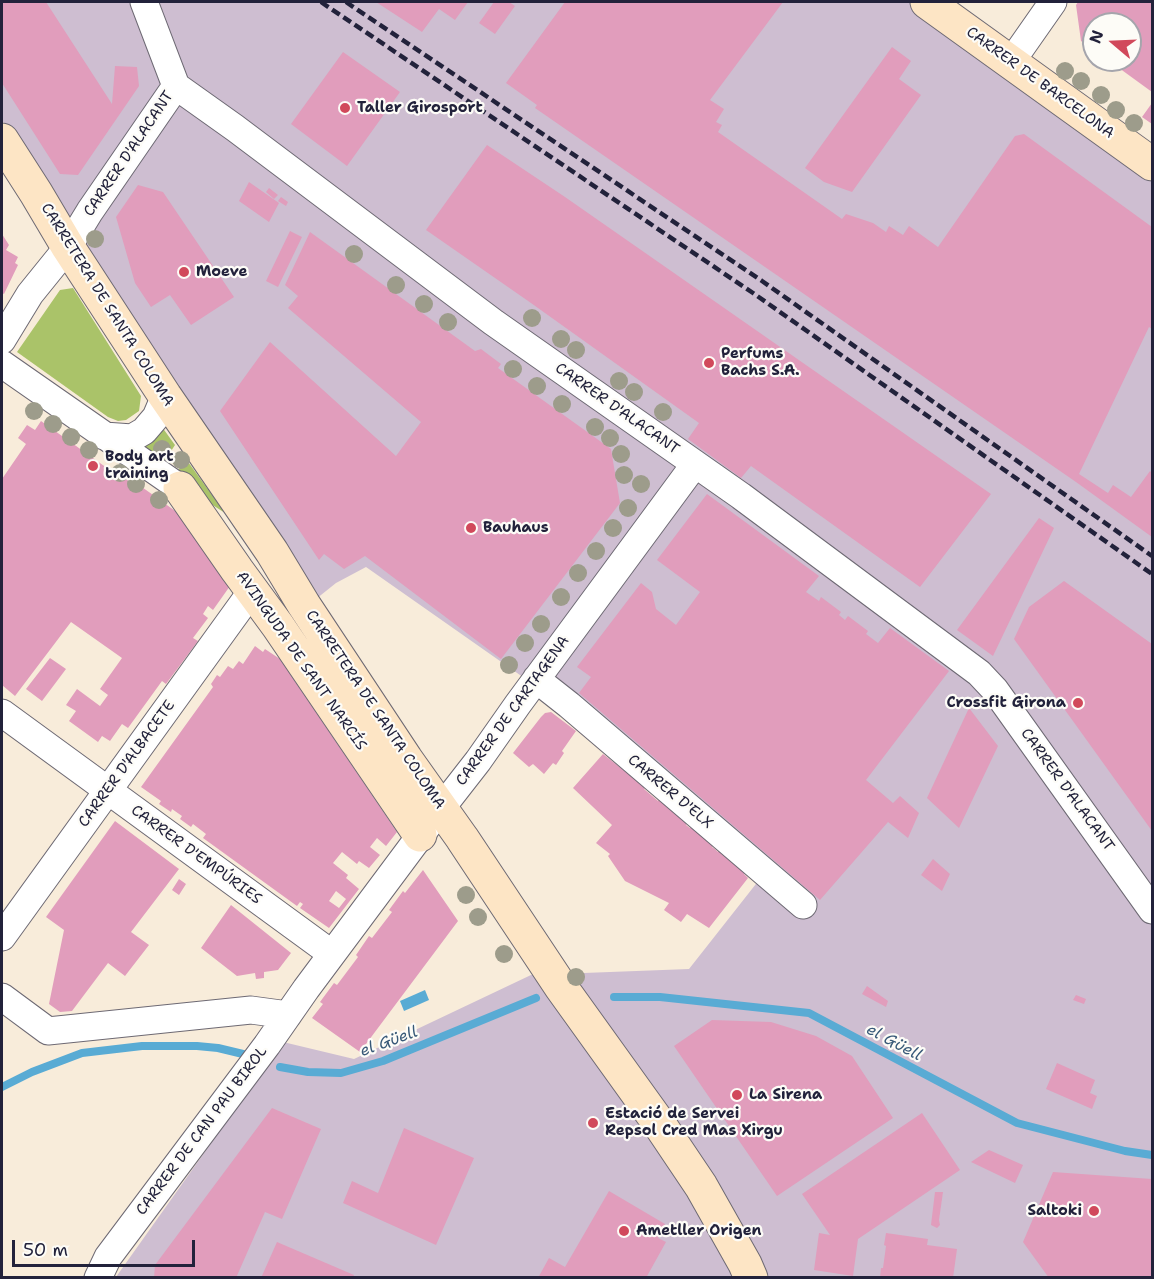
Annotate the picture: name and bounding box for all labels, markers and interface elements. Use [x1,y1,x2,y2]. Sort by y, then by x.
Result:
north arrow [1082,12,1142,72]
street label: CARRER DE BARCELONA [963,23,1117,143]
street label: CARRER D'ALACANT [80,88,178,220]
place label: Taller Girosport [357,99,483,117]
marker: Taller Girosport [338,101,352,115]
street label: CARRETERA DE SANTA COLOMA [37,200,177,410]
place label: Moeve [196,263,248,281]
marker: Moeve [177,265,191,279]
place label: Perfums Bachs S.A. [721,345,800,380]
marker: Perfums Bachs S.A. [702,356,716,370]
street label: CARRER D'ALACANT [551,359,683,459]
place label: Body art training [105,448,174,483]
marker: Body art training [86,459,100,473]
place label: Bauhaus [483,519,549,537]
marker: Bauhaus [464,521,478,535]
street label: AVINGUDA DE SANT NARCÍS [232,568,370,754]
street label: CARRETERA DE SANTA COLOMA [302,607,448,813]
street label: CARRER DE CARTAGENA [453,632,573,790]
place label: Crossfit Girona [946,694,1066,712]
marker: Crossfit Girona [1071,696,1085,710]
street label: CARRER D'ALBACETE [75,697,179,831]
street label: CARRER D'ALACANT [1016,725,1118,855]
street label: CARRER D'ELX [624,751,716,833]
street label: CARRER D'EMPÚRIES [127,802,265,908]
water label: el Güell [863,1020,925,1066]
water label: el Güell [358,1023,420,1061]
street label: CARRER DE CAN PAU BIROL [133,1043,271,1219]
place label: La Sirena [749,1086,822,1104]
marker: La Sirena [730,1088,744,1102]
place label: Estació de Servei Repsol Cred Mas Xirgu [605,1105,783,1140]
marker: Estació de Servei Repsol Cred Mas Xirgu [586,1116,600,1130]
place label: Saltoki [1027,1202,1082,1220]
marker: Saltoki [1087,1204,1101,1218]
place label: Ametller Origen [636,1222,762,1240]
marker: Ametller Origen [617,1224,631,1238]
scale bar [15,1228,198,1266]
text: 50 m [23,1238,68,1262]

